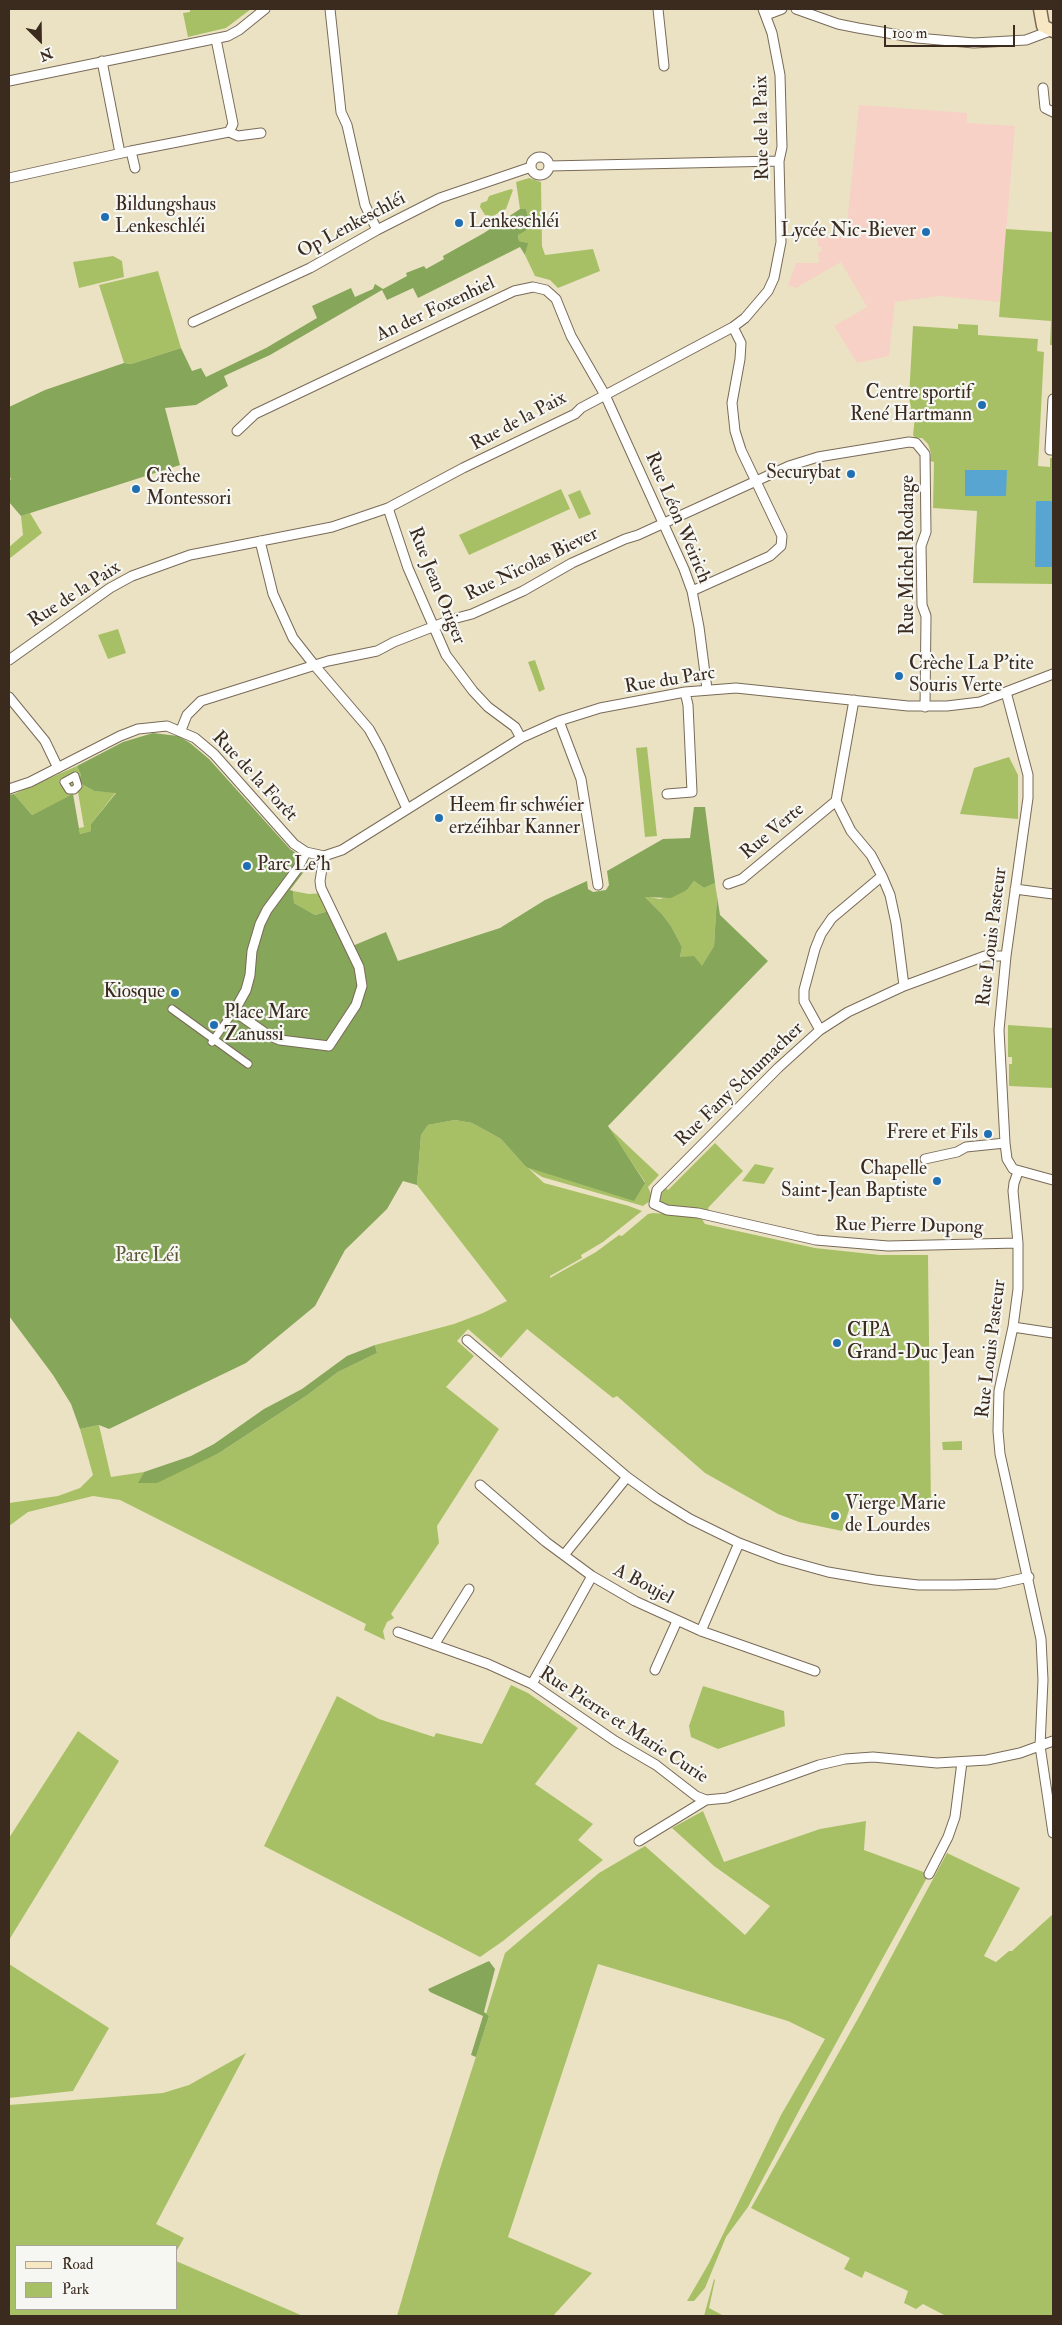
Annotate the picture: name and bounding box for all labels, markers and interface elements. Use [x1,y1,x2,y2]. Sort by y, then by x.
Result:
north arrow [15,15,65,65]
scale bar [887,15,1018,47]
text: 100 m [892,24,927,43]
text: N [37,44,55,65]
street label: Rue de la Paix [751,75,775,181]
street label: Op Lenkeschléi [294,188,410,264]
place label: Bildungshaus Lenkeschléi [115,195,216,239]
marker: Bildungshaus Lenkeschléi [99,211,111,223]
place label: Lenkeschléi [469,212,559,234]
marker: Lenkeschléi [453,217,465,229]
place label: Lycée Nic-Biever [781,221,916,243]
marker: Lycée Nic-Biever [920,226,932,238]
street label: An der Foxenhiel [373,273,499,347]
place label: Centre sportif René Hartmann [850,383,972,427]
street label: Rue de la Paix [467,387,571,457]
marker: Centre sportif René Hartmann [976,399,988,411]
street label: Rue Léon Weirich [639,449,715,587]
place label: Securybat [766,463,841,485]
place label: Crèche Montessori [146,467,231,511]
marker: Securybat [845,468,857,480]
street label: Rue Michel Rodange [898,475,920,635]
marker: Crèche Montessori [130,483,142,495]
street label: Rue Nicolas Biever [462,523,602,607]
street label: Rue Jean Origer [402,524,470,648]
street label: Rue de la Paix [25,557,125,633]
place label: Crèche La P'tite Souris Verte [909,654,1034,698]
street label: Rue du Parc [623,663,717,699]
marker: Crèche La P'tite Souris Verte [893,670,905,682]
street label: Rue de la Forêt [206,727,302,827]
place label: Heem fir schwéier erzéihbar Kanner [449,796,584,840]
street label: Rue Verte [736,799,810,865]
marker: Heem fir schwéier erzéihbar Kanner [433,812,445,824]
place label: Parc Le'h [257,855,331,877]
marker: Parc Le'h [241,860,253,872]
street label: Rue Louis Pasteur [973,866,1013,1008]
place label: Kiosque [103,982,165,1004]
marker: Kiosque [169,987,181,999]
place label: Place Marc Zanussi [224,1003,308,1047]
street label: Rue Fany Schumacher [671,1018,809,1152]
marker: Place Marc Zanussi [208,1019,220,1031]
place label: Frere et Fils [886,1123,978,1145]
marker: Frere et Fils [982,1128,994,1140]
place label: Chapelle Saint-Jean Baptiste [781,1159,927,1203]
marker: Chapelle Saint-Jean Baptiste [931,1175,943,1187]
street label: Rue Pierre Dupong [835,1214,983,1240]
park label: Parc Léi [115,1246,179,1268]
street label: Rue Louis Pasteur [972,1278,1012,1420]
place label: CIPA Grand-Duc Jean [847,1321,975,1365]
marker: CIPA Grand-Duc Jean [831,1337,843,1349]
place label: Vierge Marie de Lourdes [845,1494,946,1538]
marker: Vierge Marie de Lourdes [829,1510,841,1522]
street label: A Boujel [609,1560,677,1610]
street label: Rue Pierre et Marie Curie [534,1663,712,1789]
legend [15,2245,178,2310]
text: Road [62,2255,93,2274]
text: Park [62,2280,89,2299]

